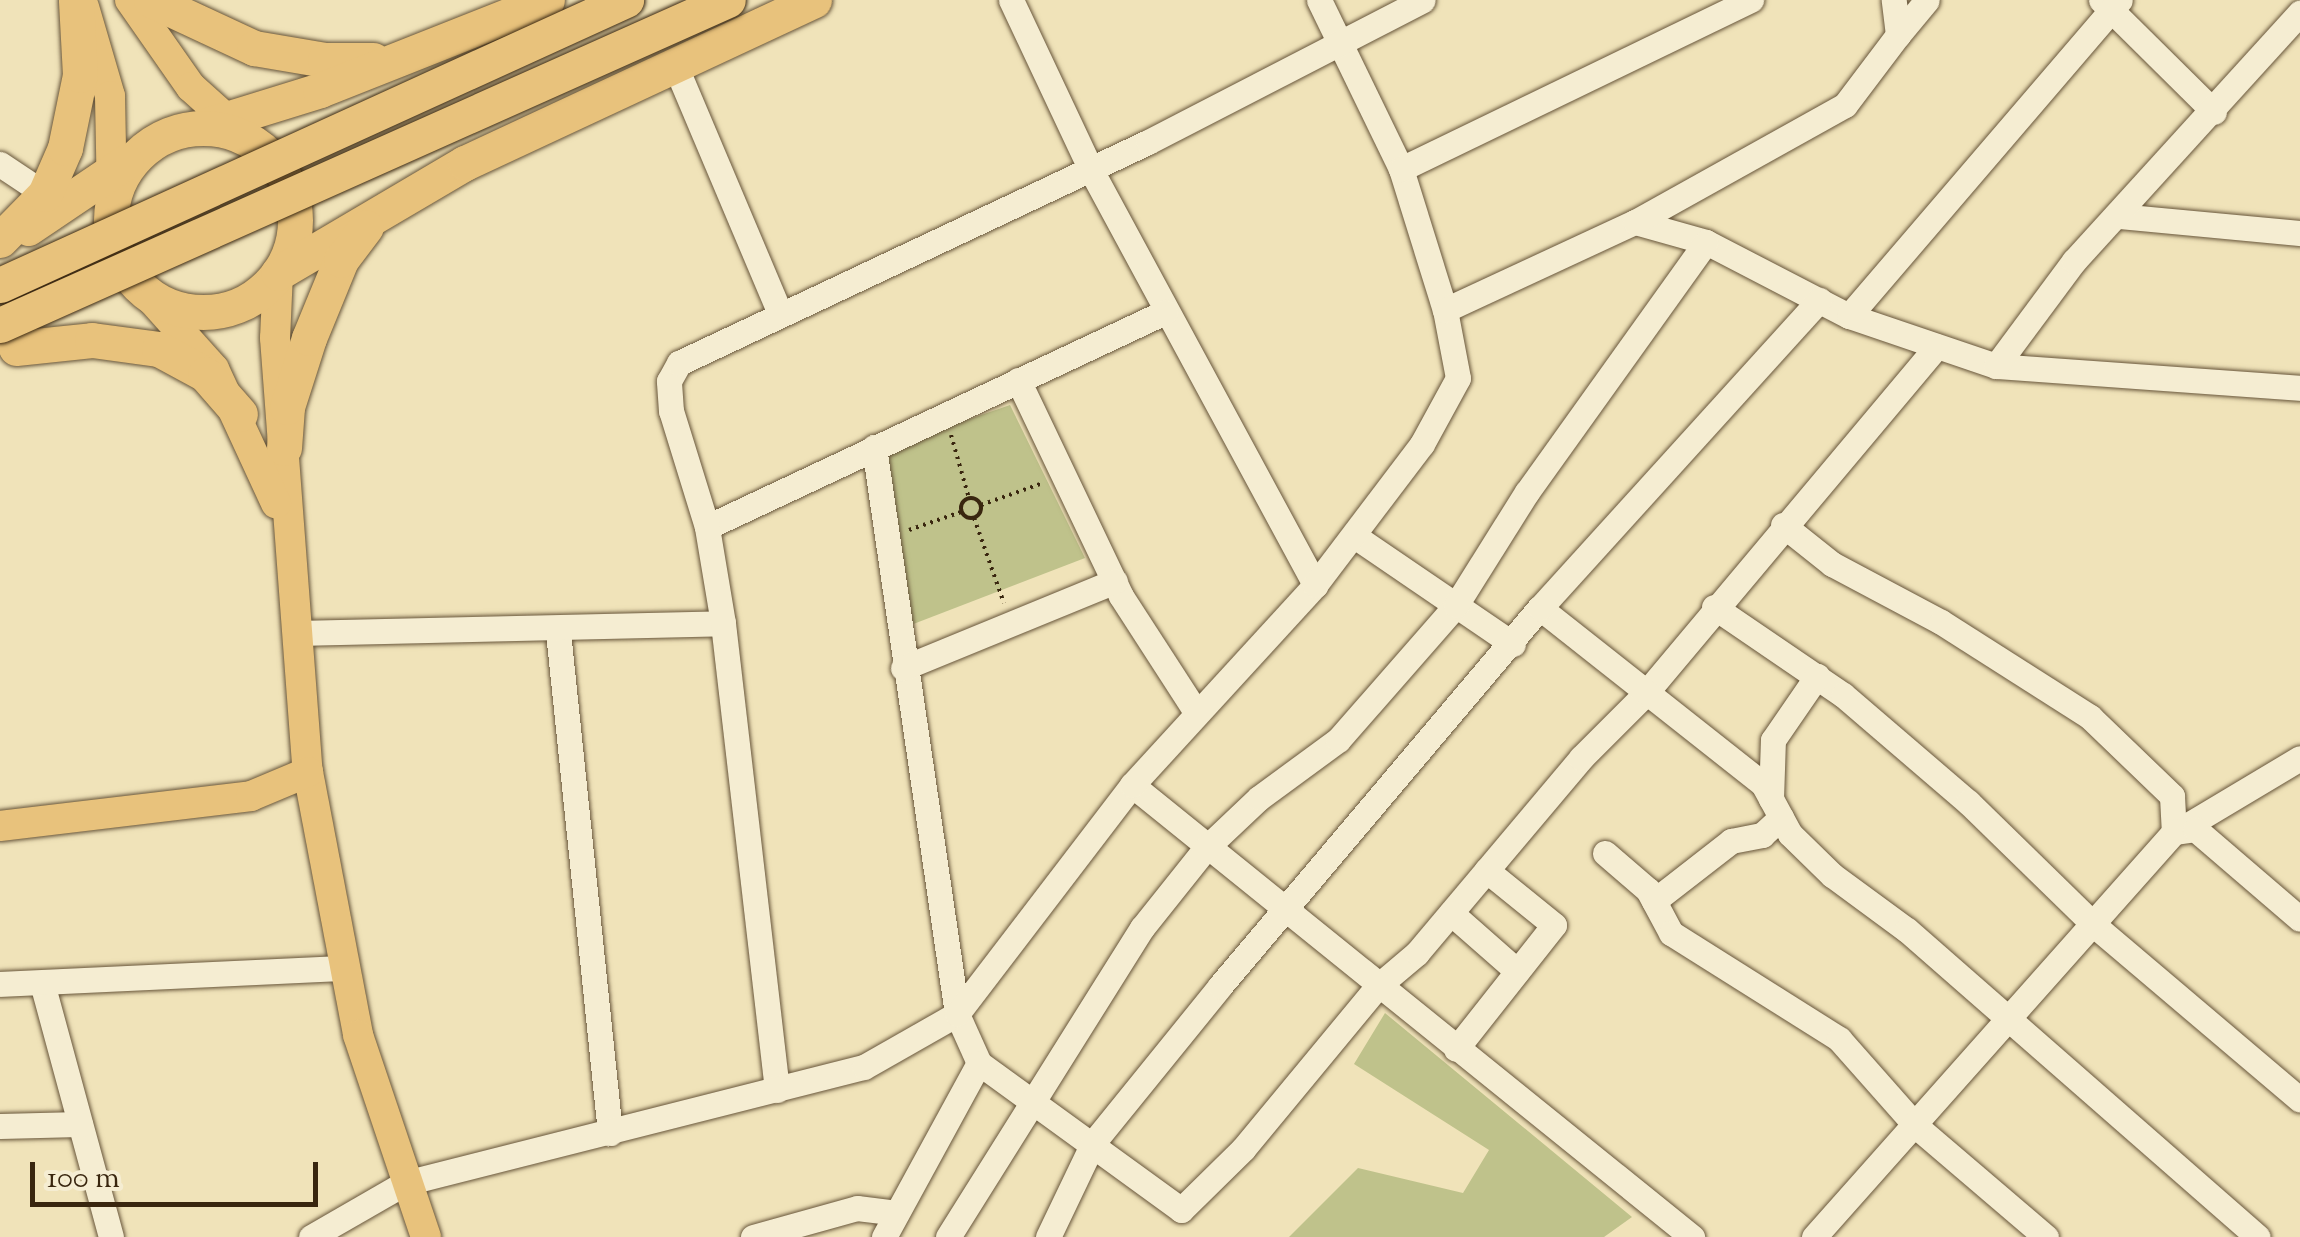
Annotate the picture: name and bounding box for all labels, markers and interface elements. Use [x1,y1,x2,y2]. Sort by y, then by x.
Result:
scale bar [35,1142,322,1204]
text: 100 m [47,1158,120,1201]

